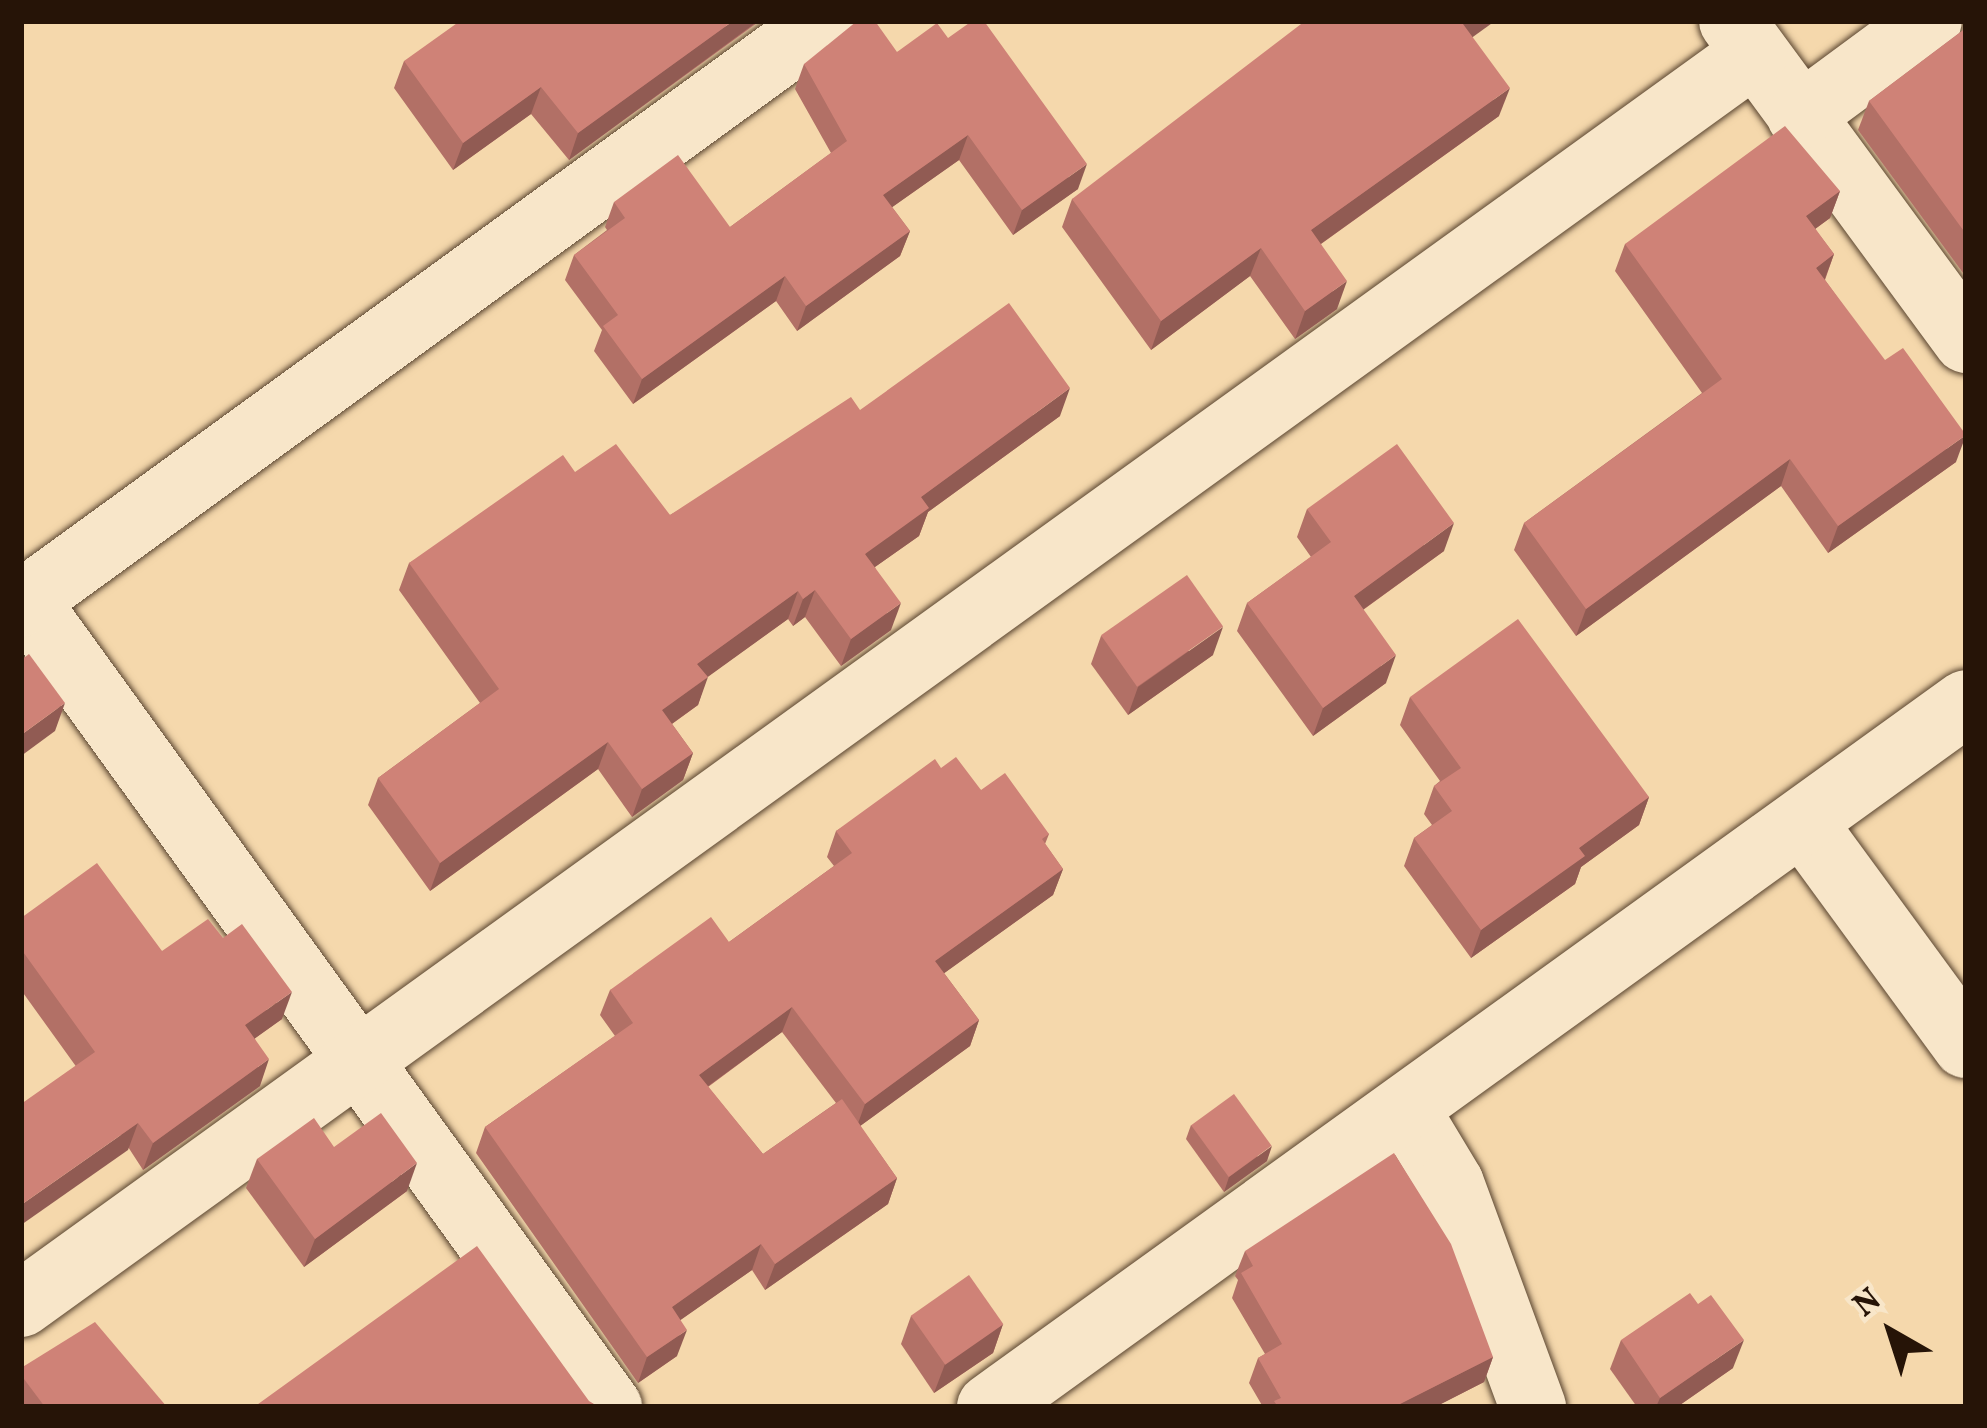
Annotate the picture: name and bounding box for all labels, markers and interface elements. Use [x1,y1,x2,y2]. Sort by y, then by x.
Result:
north arrow [1831,1272,1951,1392]
text: N [1845,1279,1892,1329]

